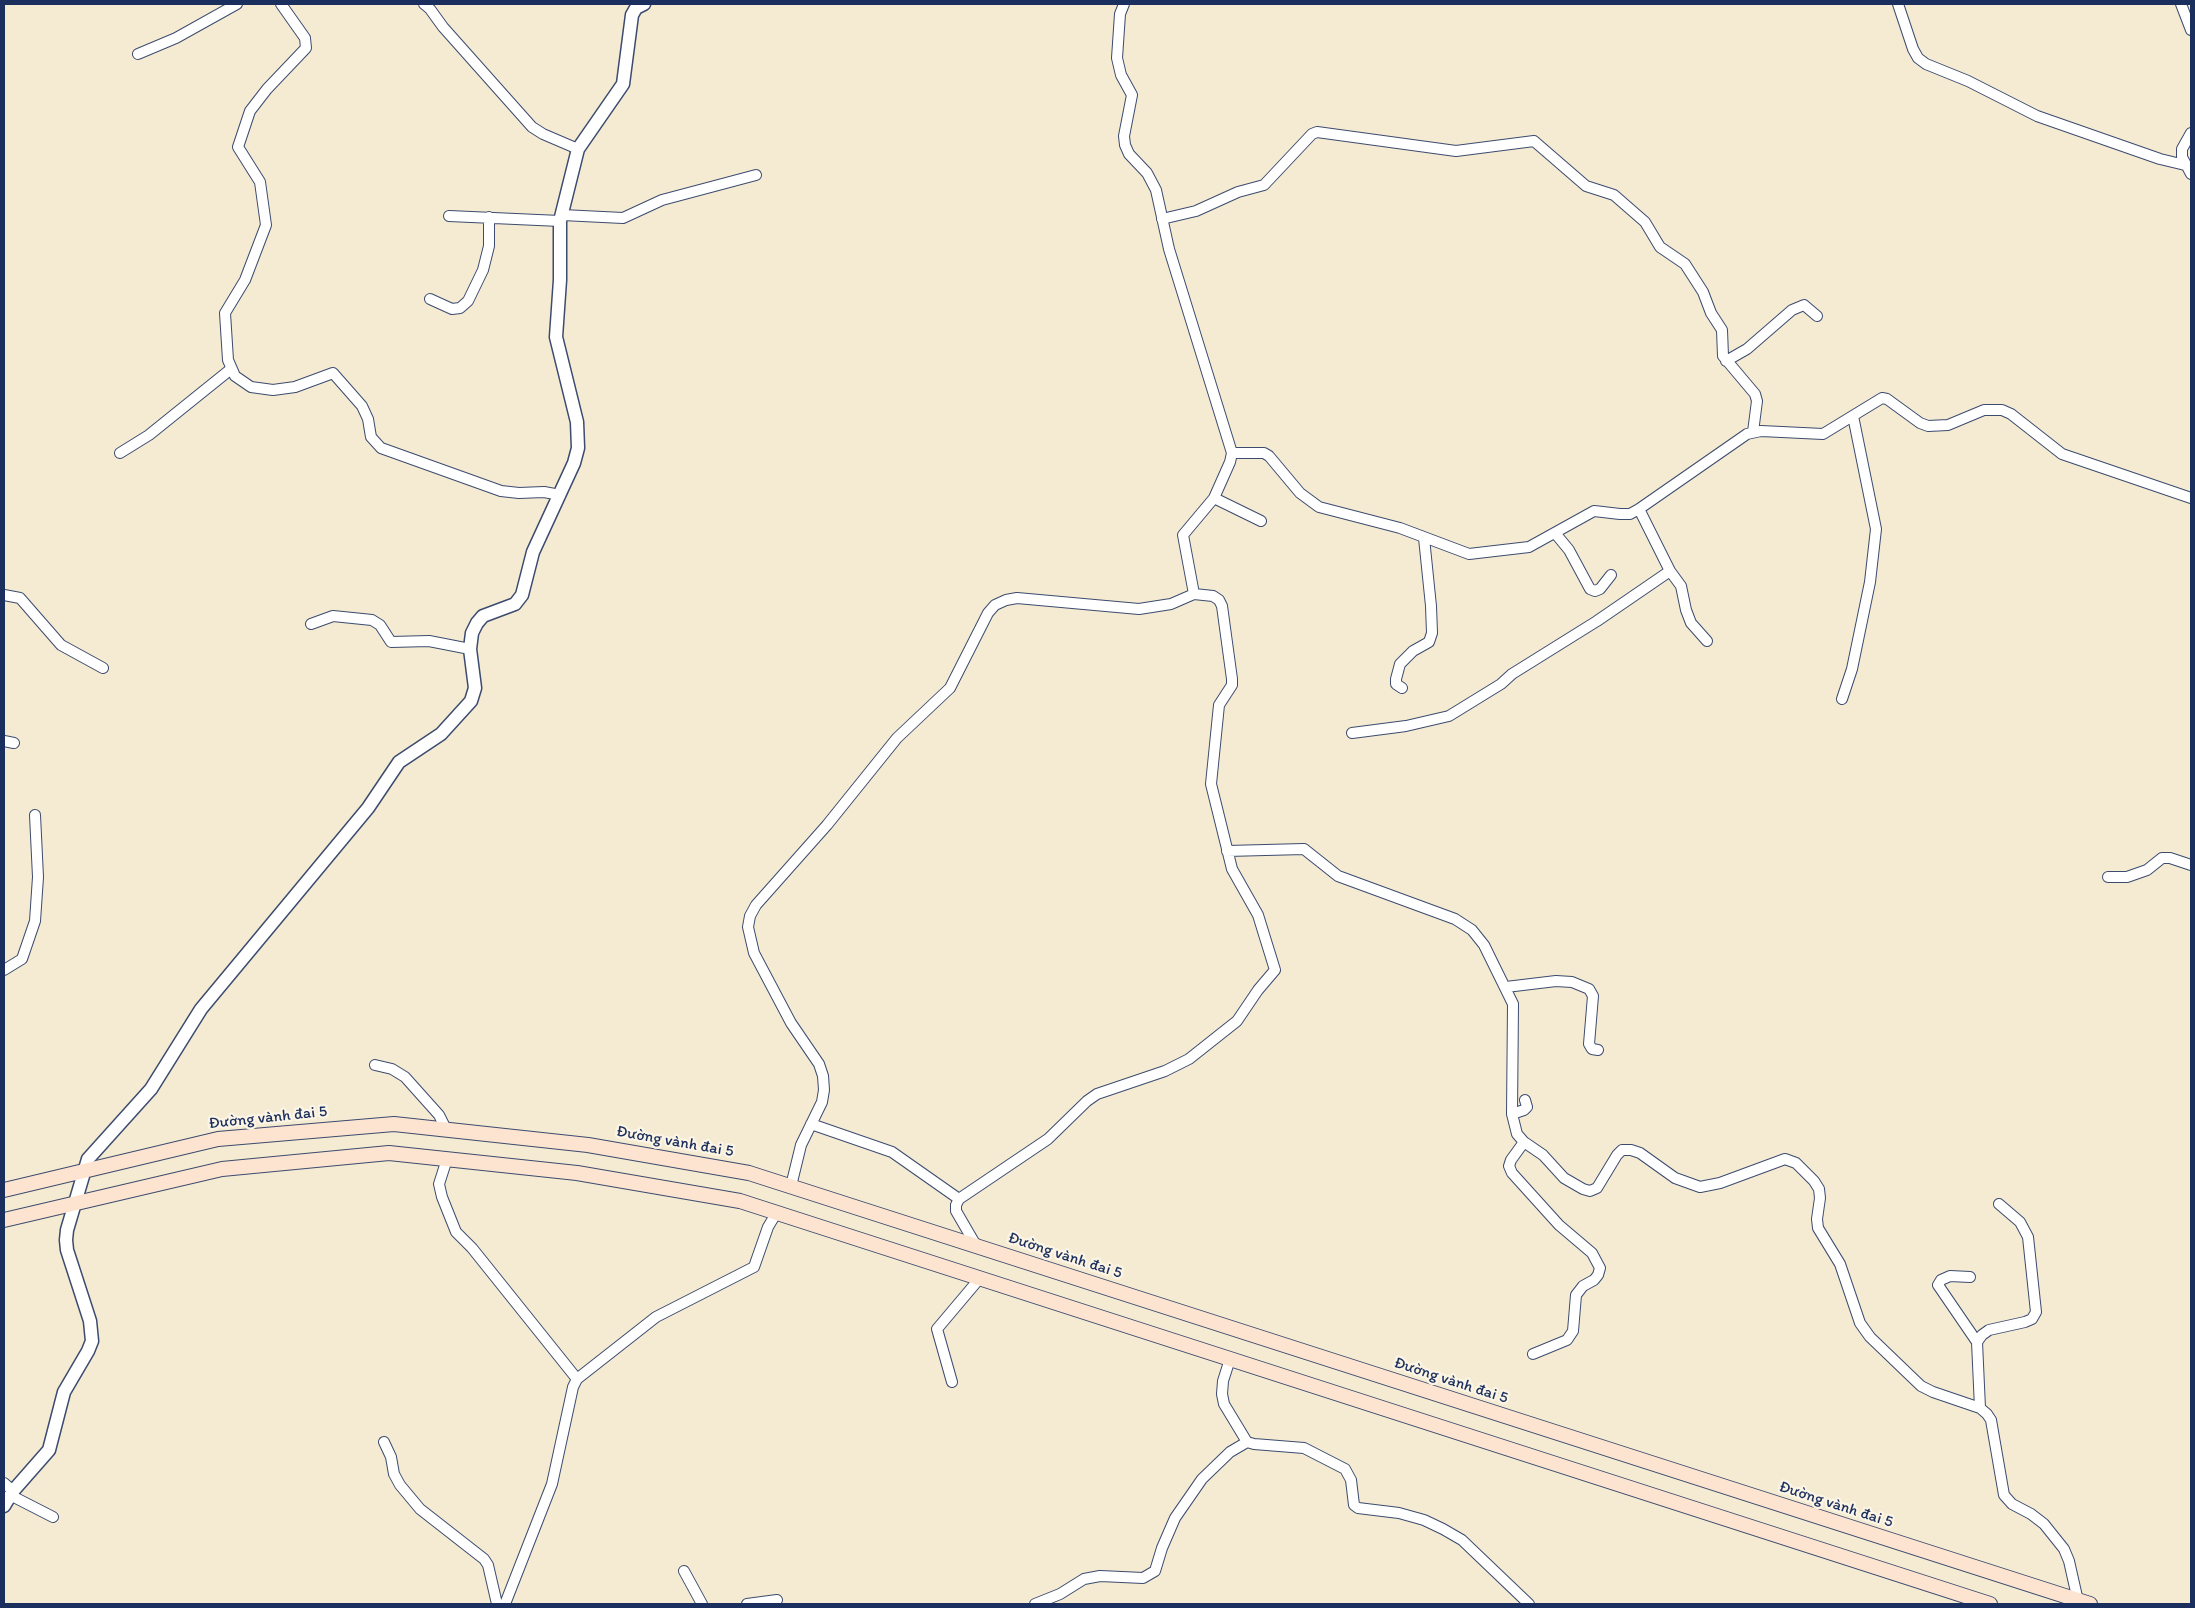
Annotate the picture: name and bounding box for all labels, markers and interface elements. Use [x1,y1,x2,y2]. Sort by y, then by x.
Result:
street label: Đường vành đai 5 [208,1102,328,1134]
street label: Đường vành đai 5 [615,1122,735,1162]
street label: Đường vành đai 5 [1006,1229,1124,1283]
street label: Đường vành đai 5 [1392,1354,1510,1408]
street label: Đường vành đai 5 [1777,1478,1895,1532]

